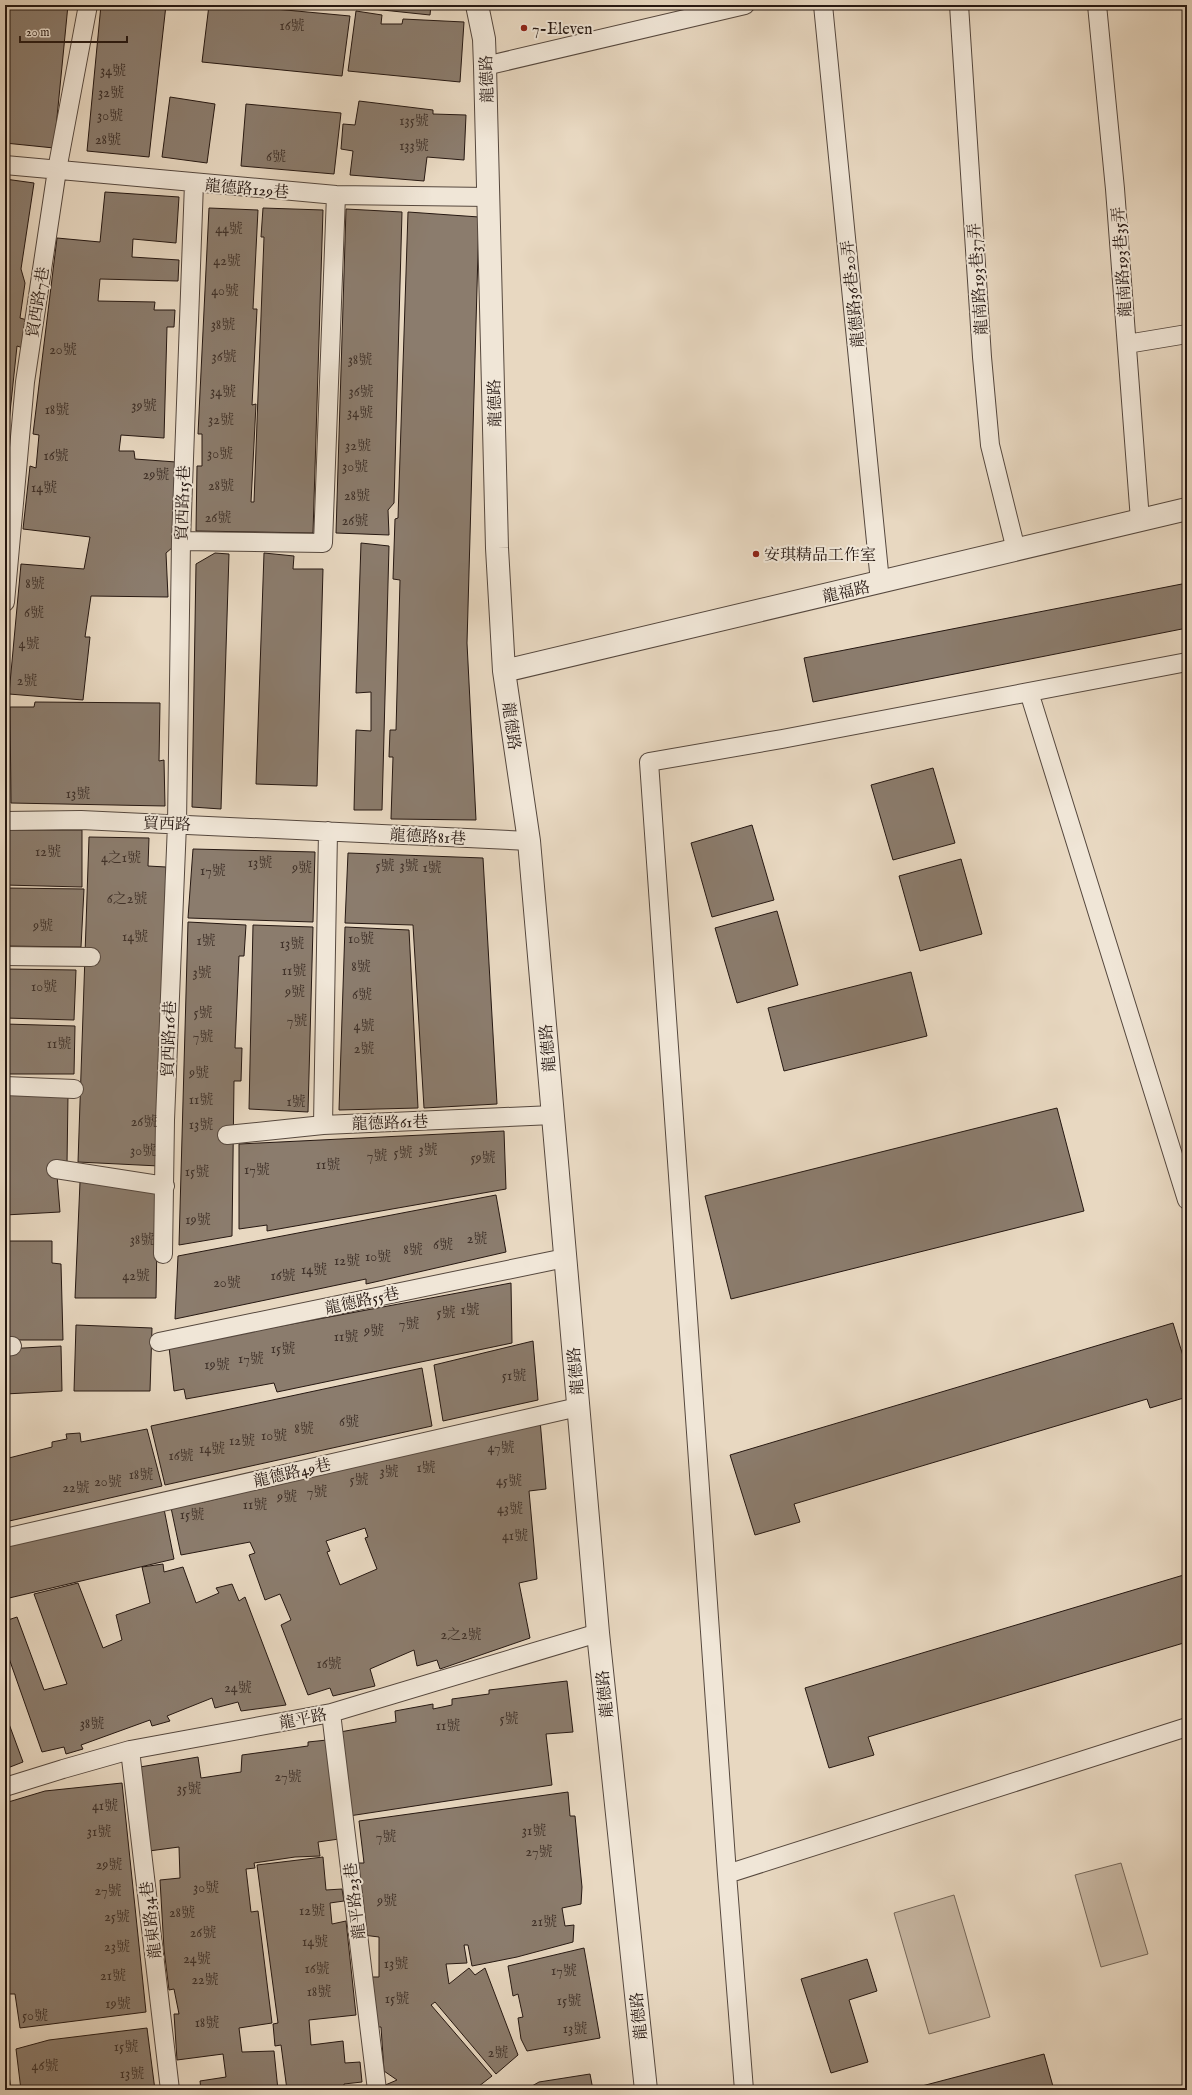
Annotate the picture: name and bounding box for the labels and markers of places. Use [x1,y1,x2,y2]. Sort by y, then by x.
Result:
place label: 7-Eleven [532,20,593,40]
marker: 7-Eleven [519,23,529,33]
place label: 安琪精品工作室 [764,546,876,566]
marker: 安琪精品工作室 [751,549,761,559]

